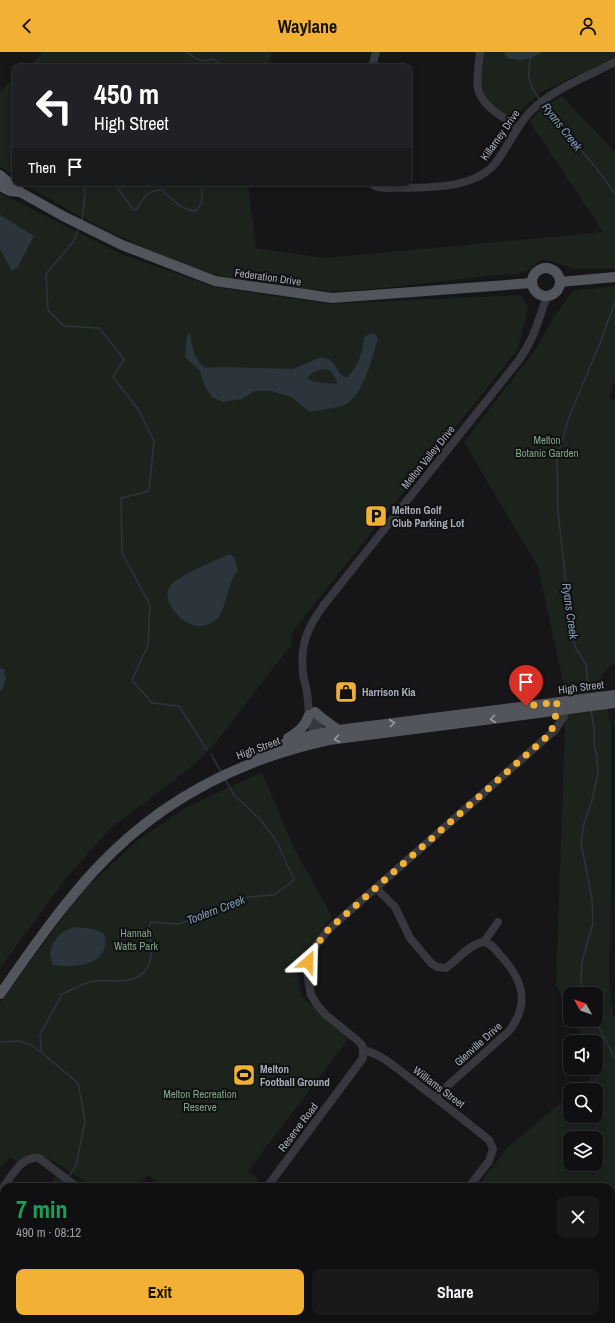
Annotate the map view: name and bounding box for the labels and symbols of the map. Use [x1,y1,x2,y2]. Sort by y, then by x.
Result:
water label: Ryans Creek [538,100,586,155]
street label: Killarney Drive [477,107,523,163]
street label: Federation Drive [234,265,302,289]
street label: Melton Valley Drive [398,422,458,492]
park label: Melton Botanic Garden [515,433,579,460]
parking icon: Melton Golf Club Parking Lot [363,503,389,529]
place label: Melton Golf Club Parking Lot [392,503,464,530]
water label: Ryans Creek [558,582,582,641]
pin [509,665,543,706]
street label: High Street [557,677,605,697]
shop icon: Harrison Kia [333,679,359,705]
place label: Harrison Kia [362,685,416,699]
one-way arrow [490,714,496,723]
one-way arrow [389,719,395,728]
street label: High Street [234,733,282,762]
one-way arrow [334,734,340,743]
water label: Toolern Creek [185,891,248,928]
park label: Hannah Watts Park [114,926,158,953]
position arrow [287,941,329,983]
north arrow [563,987,603,1027]
street label: Glenville Drive [451,1019,505,1069]
sports icon: Melton Football Ground [231,1062,257,1088]
place label: Melton Football Ground [260,1062,330,1089]
street label: Williams Street [410,1063,468,1111]
park label: Melton Recreation Reserve [163,1087,237,1114]
street label: Reserve Road [275,1100,321,1154]

